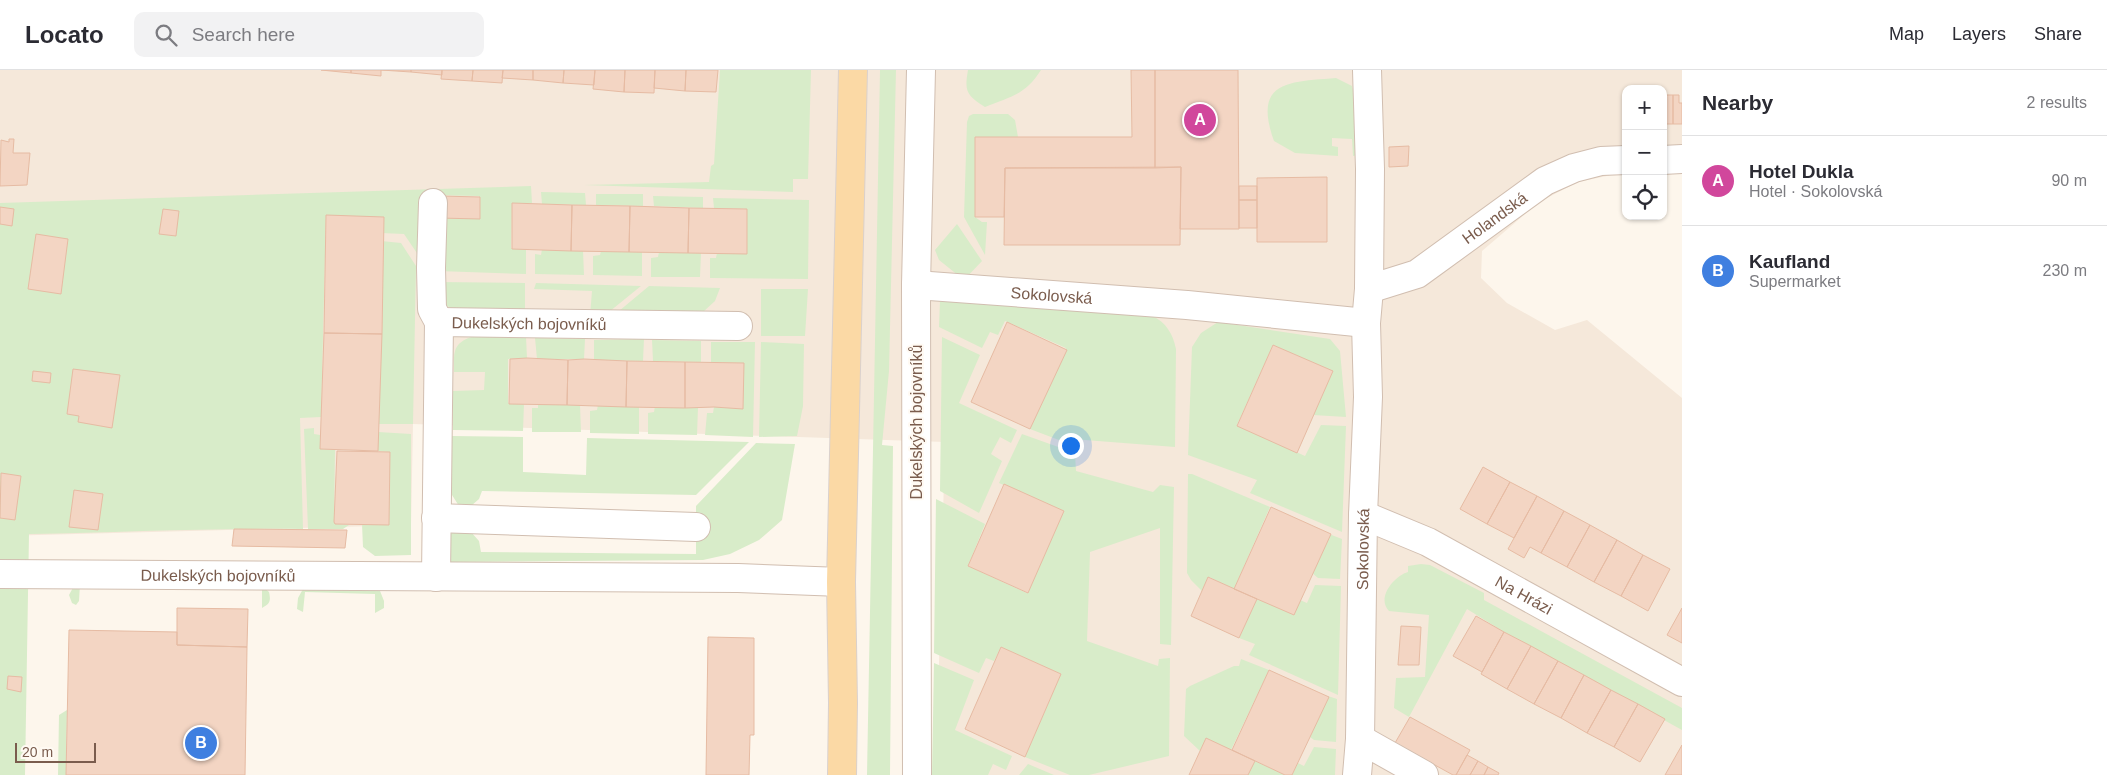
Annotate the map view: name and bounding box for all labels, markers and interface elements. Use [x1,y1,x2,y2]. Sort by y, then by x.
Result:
search box [134,12,484,57]
text: Locato [25,21,104,48]
icon: search [152,21,180,49]
text: Search here [192,24,295,45]
text: Map [1889,24,1924,44]
text: Layers [1952,24,2006,44]
text: Share [2034,24,2082,44]
map controls [1622,85,1667,220]
button: + [1622,85,1667,130]
text: Nearby [1702,91,1773,114]
text: 2 results [2027,94,2087,111]
pin: A [1184,101,1216,139]
button: − [1622,130,1667,175]
text: Hotel Dukla [1749,161,1854,182]
text: A [1712,172,1724,189]
text: 90 m [2051,172,2087,189]
button: locate [1622,175,1667,220]
text: Hotel · Sokolovská [1749,183,1882,200]
street label: Holandská [1459,189,1530,247]
text: Kaufland [1749,251,1830,272]
text: B [1712,262,1724,279]
text: 230 m [2043,262,2087,279]
text: Supermarket [1749,273,1841,290]
street label: Sokolovská [1010,284,1093,307]
street label: Dukelských bojovníků [451,314,607,333]
street label: Dukelských bojovníků [908,345,925,499]
your location [1058,433,1084,459]
street label: Sokolovská [1353,508,1372,590]
street label: Dukelských bojovníků [141,566,295,584]
street label: Na Hrázi [1493,572,1555,617]
pin: B [185,724,217,762]
scale bar [15,740,96,763]
text: 20 m [22,744,53,760]

